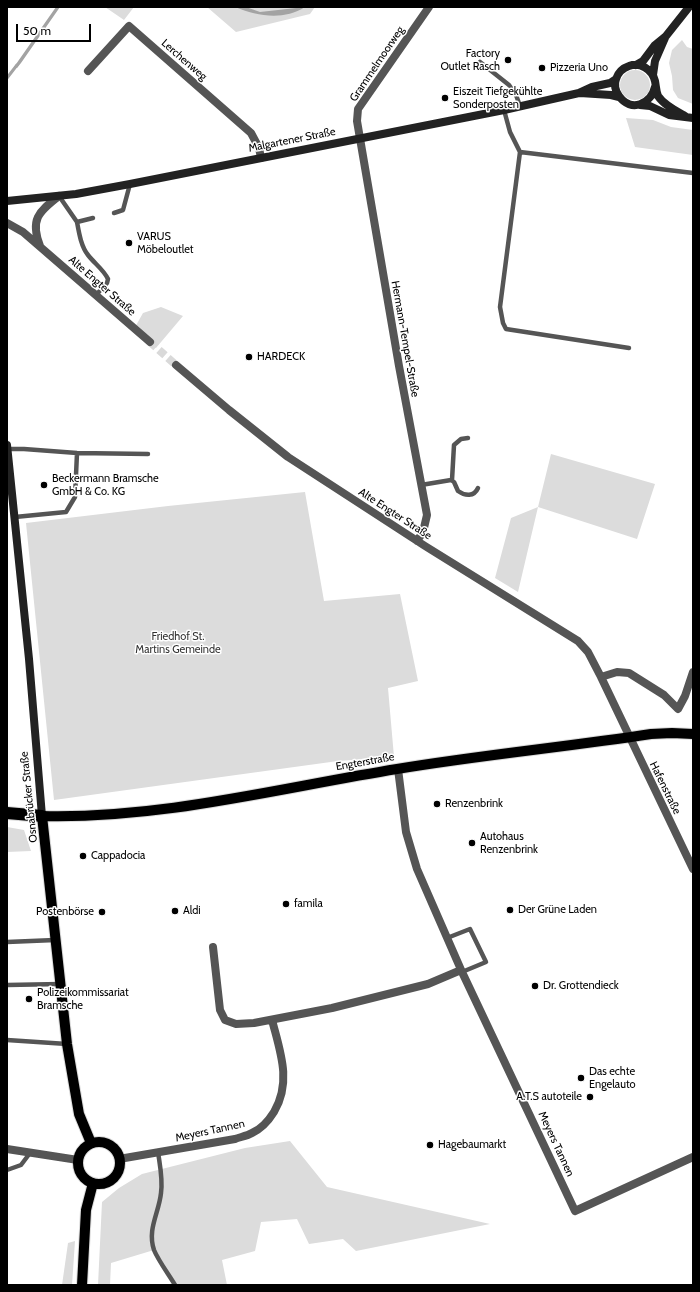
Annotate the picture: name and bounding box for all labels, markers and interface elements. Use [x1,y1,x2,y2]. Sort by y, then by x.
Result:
scale bar [18,16,93,42]
text: 50 m [23,23,51,38]
street label: Grammelmoorweg [347,24,407,104]
street label: Lerchenweg [159,37,209,83]
place label: Factory Outlet Rasch [440,47,500,73]
marker: Factory Outlet Rasch [503,55,513,65]
place label: Pizzeria Uno [550,61,608,75]
marker: Pizzeria Uno [537,63,547,73]
place label: Eiszeit Tiefgekühlte Sonderposten [453,85,542,111]
marker: Eiszeit Tiefgekühlte Sonderposten [440,93,450,103]
street label: Malgartener Straße [247,125,337,155]
place label: VARUS Möbeloutlet [137,230,194,256]
marker: VARUS Möbeloutlet [124,238,134,248]
street label: Alte Engter Straße [66,253,138,319]
street label: Hermann-Tempel-Straße [388,280,422,398]
place label: HARDECK [257,350,305,364]
marker: HARDECK [244,352,254,362]
place label: Beckermann Bramsche GmbH & Co. KG [52,472,159,498]
marker: Beckermann Bramsche GmbH & Co. KG [39,480,49,490]
street label: Alte Engter Straße [356,485,434,543]
park label: Friedhof St. Martins Gemeinde [135,630,221,656]
street label: Engterstraße [335,750,395,774]
street label: Osnabrücker Straße [18,751,40,843]
street label: Hafenstraße [647,759,683,817]
place label: Renzenbrink [445,797,503,811]
marker: Renzenbrink [432,799,442,809]
place label: Autohaus Renzenbrink [480,830,538,856]
marker: Autohaus Renzenbrink [467,838,477,848]
place label: Cappadocia [91,849,145,863]
marker: Cappadocia [78,851,88,861]
place label: famila [294,897,323,911]
marker: famila [281,899,291,909]
place label: Der Grüne Laden [518,903,597,917]
place label: Aldi [183,904,201,918]
place label: Postenbörse [36,905,94,919]
marker: Der Grüne Laden [505,905,515,915]
marker: Aldi [170,906,180,916]
marker: Postenbörse [97,907,107,917]
place label: Dr. Grottendieck [543,979,619,993]
marker: Dr. Grottendieck [530,981,540,991]
place label: Polizeikommissariat Bramsche [37,986,129,1012]
marker: Polizeikommissariat Bramsche [24,994,34,1004]
place label: Das echte Engelauto [589,1065,636,1091]
marker: Das echte Engelauto [576,1073,586,1083]
place label: A.T.S autoteile [516,1090,582,1104]
marker: A.T.S autoteile [585,1092,595,1102]
street label: Meyers Tannen [535,1109,577,1179]
street label: Meyers Tannen [174,1117,246,1145]
place label: Hagebaumarkt [438,1138,506,1152]
marker: Hagebaumarkt [425,1140,435,1150]

